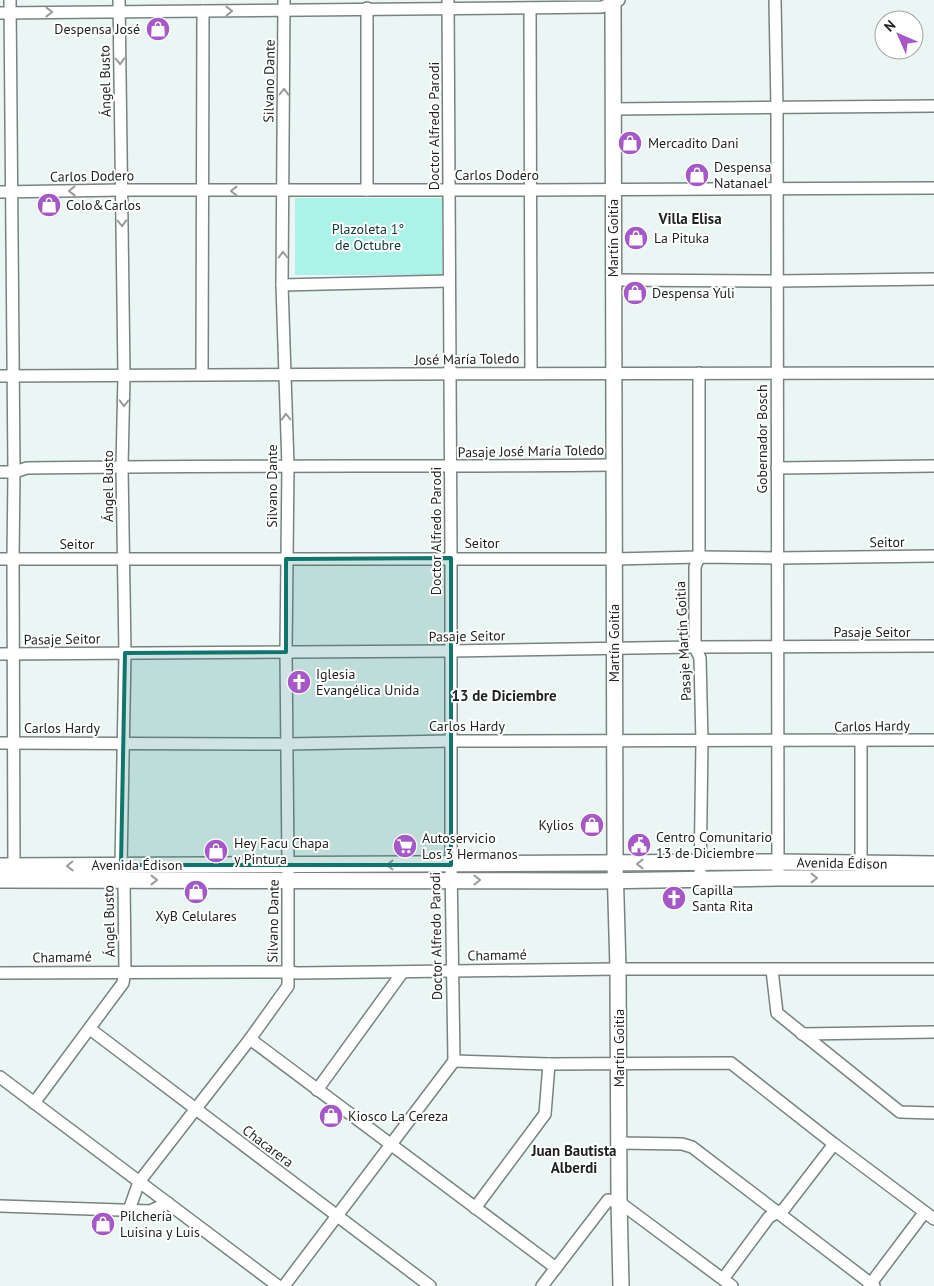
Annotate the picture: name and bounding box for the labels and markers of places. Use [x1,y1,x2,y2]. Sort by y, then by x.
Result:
shop icon: Despensa José [145,16,171,42]
place label: Despensa José [54,20,140,38]
shop icon: Mercadito Dani [617,130,643,156]
place label: Mercadito Dani [648,134,739,152]
place label: Despensa Natanael [714,158,771,192]
shop icon: Despensa Natanael [684,162,710,188]
shop icon: Colo&Carlos [36,192,62,218]
place label: Colo&Carlos [66,196,141,214]
shop icon: La Pituka [623,225,649,251]
place label: La Pituka [654,229,709,247]
shop icon: Despensa Yuli [622,280,648,306]
place label: Despensa Yuli [652,284,735,302]
place label: Iglesia Evangélica Unida [316,665,419,699]
church icon: Iglesia Evangélica Unida [286,669,312,695]
shop icon: Kylios [579,812,605,838]
place label: Kylios [538,816,574,834]
place label: Centro Comunitario 13 de Diciembre [656,828,772,862]
place label: Autoservicio Los 3 Hermanos [422,829,518,863]
public building icon: Centro Comunitario 13 de Diciembre [626,832,652,858]
supermarket icon: Autoservicio Los 3 Hermanos [392,833,418,859]
place label: Hey Facu Chapa y Pintura [234,834,329,868]
shop icon: Hey Facu Chapa y Pintura [203,838,229,864]
shop icon: XyB Celulares [183,879,209,905]
place label: Capilla Santa Rita [692,881,753,915]
church icon: Capilla Santa Rita [661,885,687,911]
place label: XyB Celulares [155,907,237,925]
shop icon: Kiosco La Cereza [318,1103,344,1129]
place label: Kiosco La Cereza [348,1107,448,1125]
place label: Pilchería Luisina y Luis [120,1207,200,1241]
shop icon: Pilchería Luisina y Luis [90,1211,116,1237]

